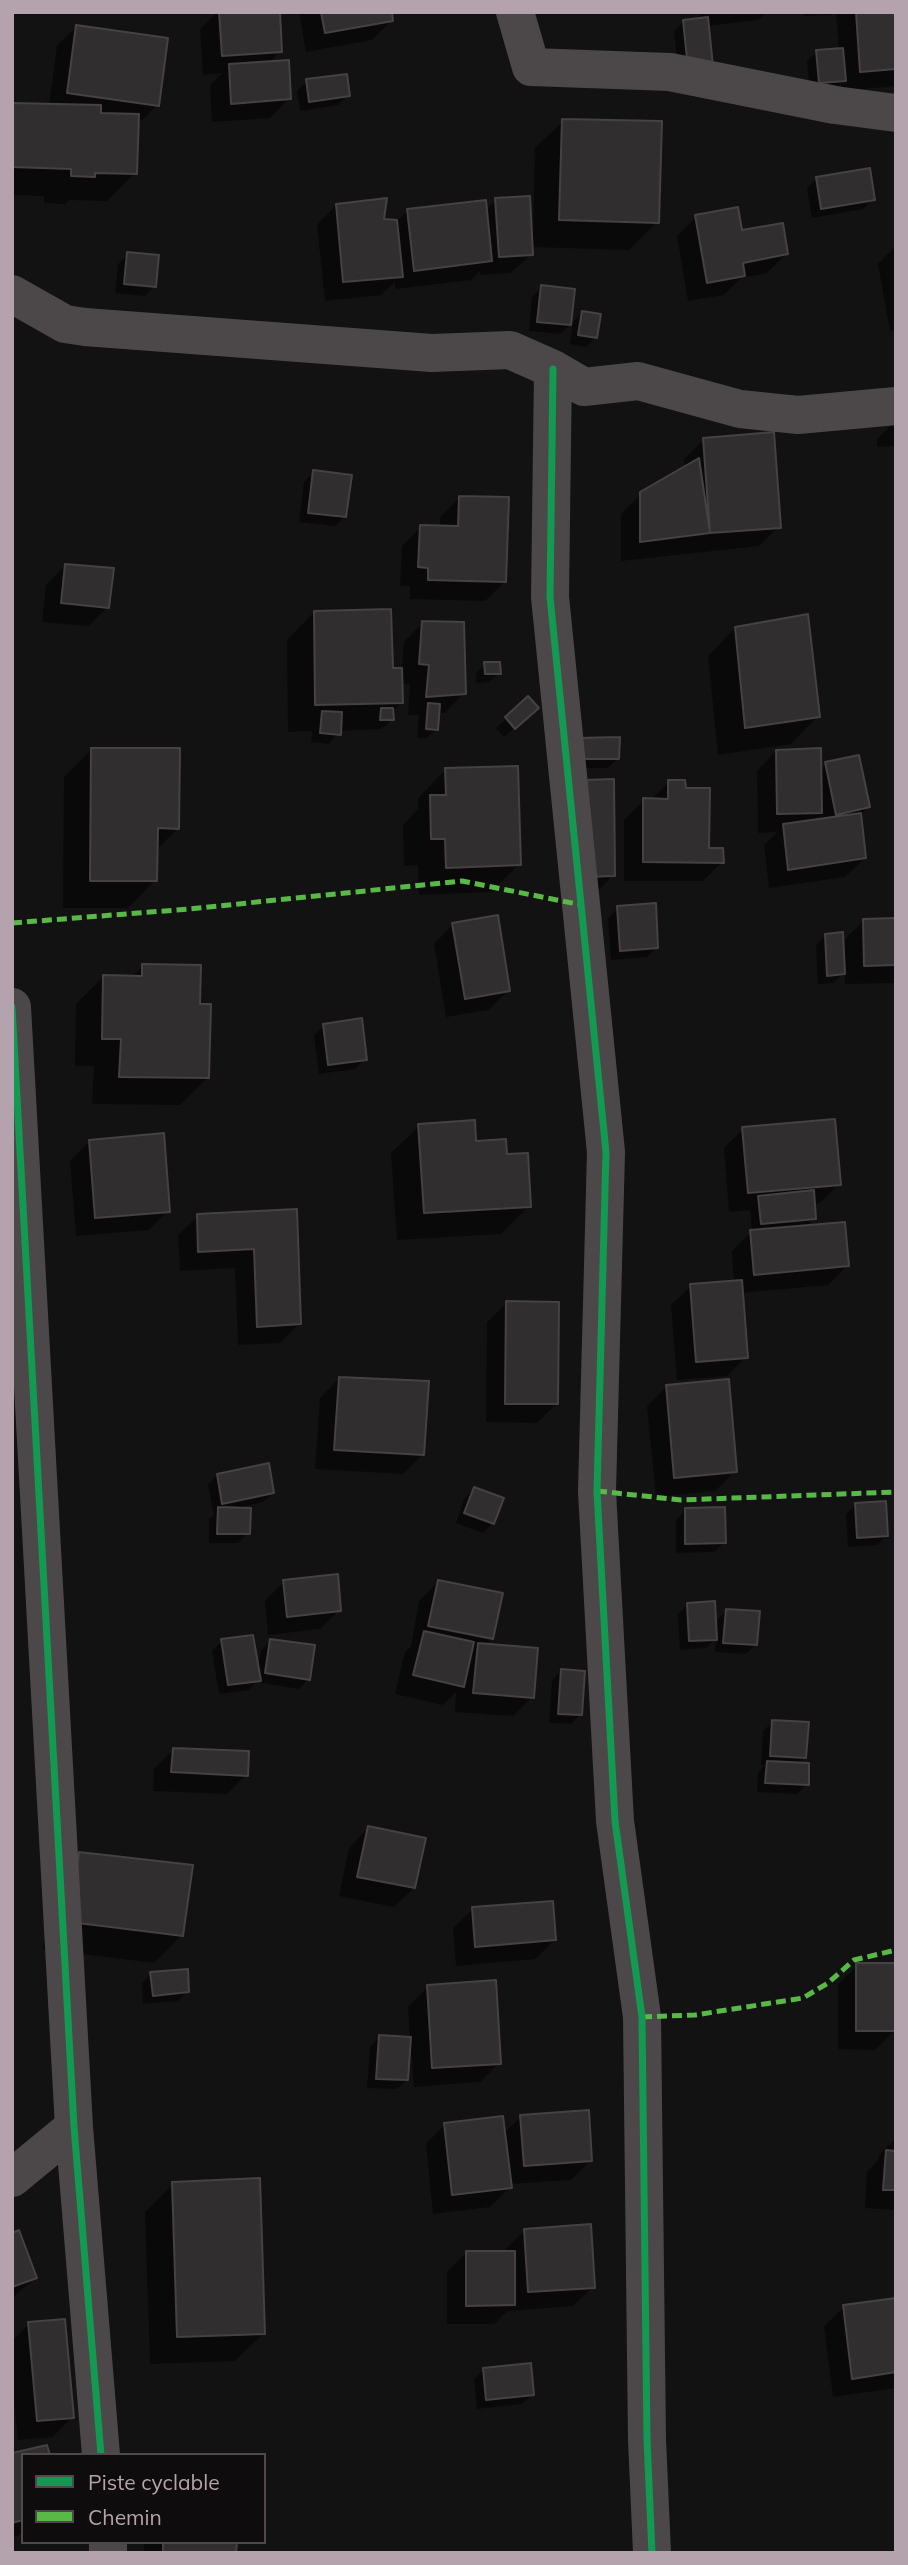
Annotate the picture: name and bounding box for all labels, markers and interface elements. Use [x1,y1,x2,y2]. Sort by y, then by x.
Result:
legend [21,2453,266,2544]
text: Piste cyclable [88,2469,220,2495]
text: Chemin [88,2504,162,2530]

